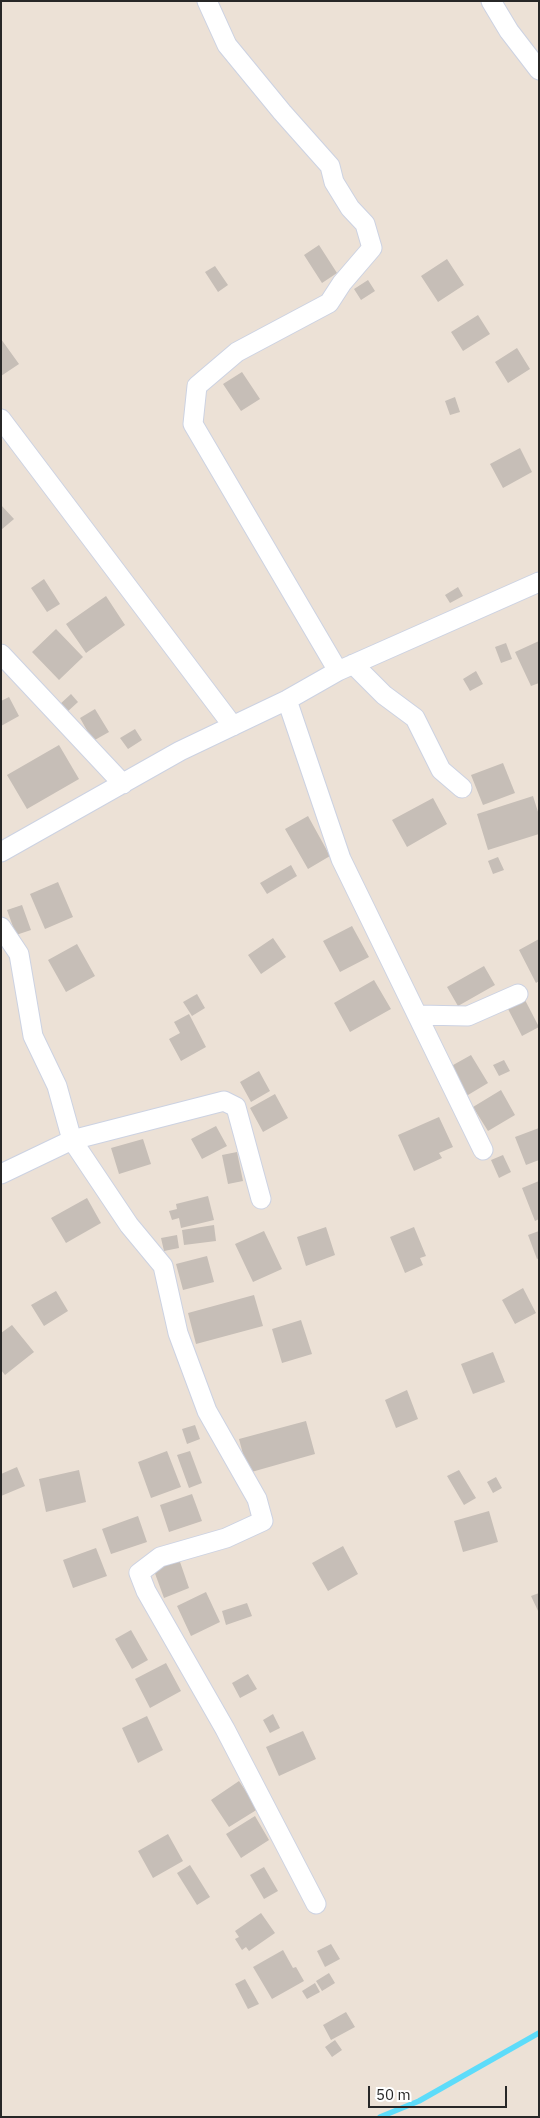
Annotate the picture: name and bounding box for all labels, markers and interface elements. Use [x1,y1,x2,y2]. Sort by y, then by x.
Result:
scale bar [370,2076,509,2108]
text: 50 m [376,2085,411,2104]

